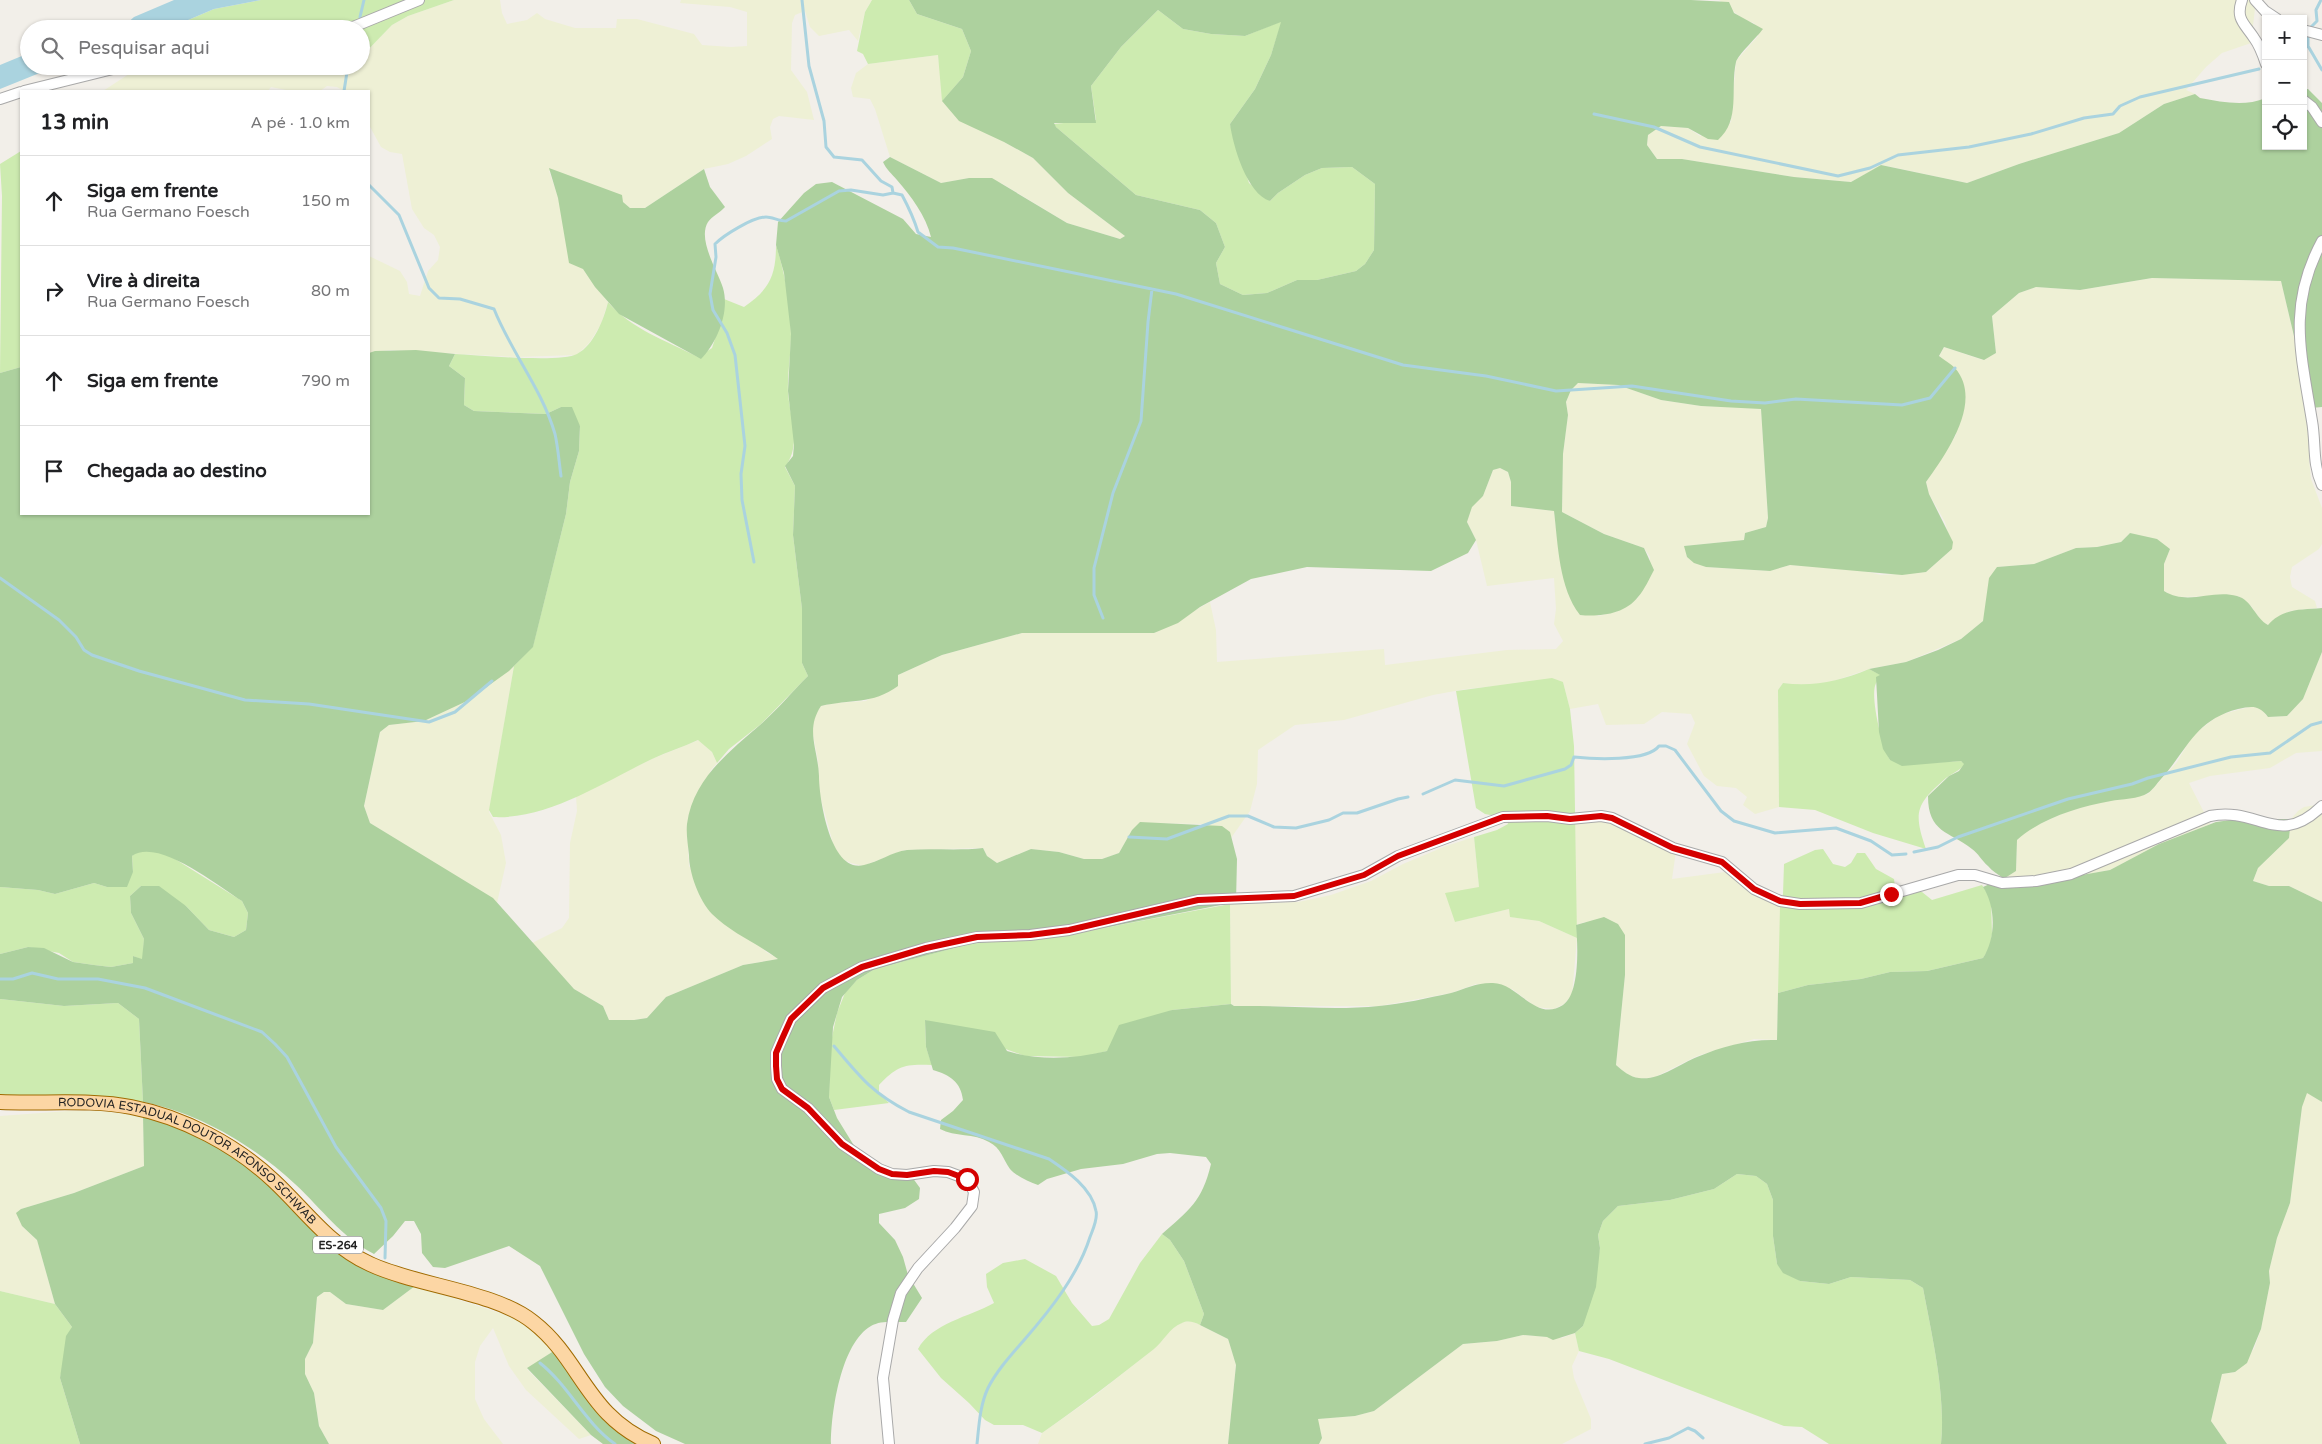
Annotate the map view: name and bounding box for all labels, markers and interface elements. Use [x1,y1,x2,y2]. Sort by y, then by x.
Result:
map controls [2262,15,2307,150]
button: + [2262,15,2307,60]
search box [20,20,370,75]
icon: search [38,34,66,62]
text: Pesquisar aqui [78,37,210,59]
button: − [2262,60,2307,105]
button: locate [2262,105,2307,150]
text: 13 min [40,110,109,135]
text: A pé · 1.0 km [250,113,350,133]
text: Siga em frente [87,180,218,202]
icon: ahead [40,187,68,215]
text: 150 m [301,191,350,211]
text: Rua Germano Foesch [87,202,250,222]
text: Vire à direita [87,270,200,292]
icon: right [40,277,68,305]
text: 80 m [311,281,350,301]
text: Rua Germano Foesch [87,292,250,312]
icon: ahead [40,367,68,395]
text: Siga em frente [87,370,218,392]
text: 790 m [301,371,350,391]
icon: arrive [40,457,68,485]
text: Chegada ao destino [87,460,267,482]
route end [1880,883,1903,906]
street label: RODOVIA ESTADUAL DOUTOR AFONSO SCHWAB [58,1095,319,1227]
route start [956,1168,979,1191]
road number: ES-264 [313,1236,363,1254]

